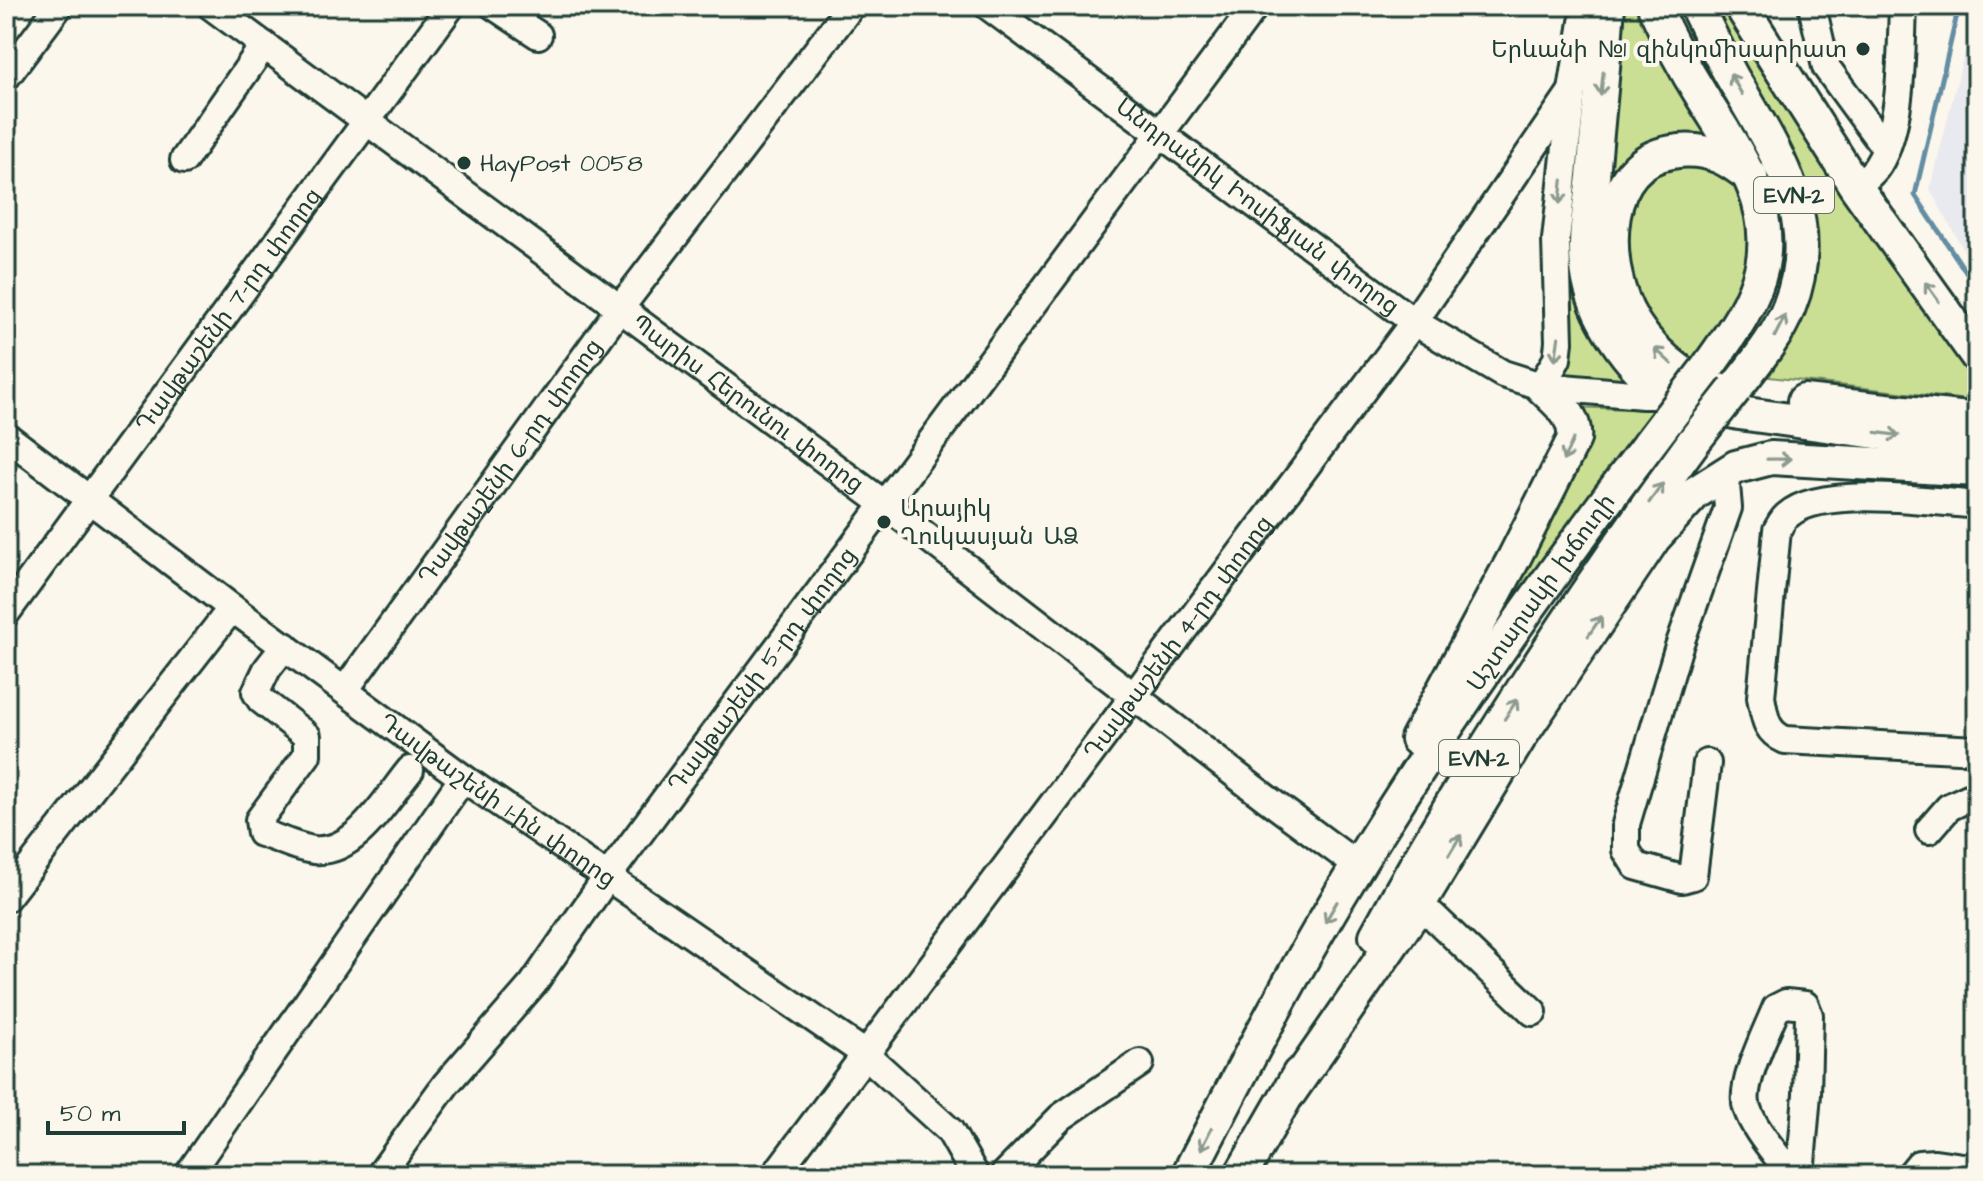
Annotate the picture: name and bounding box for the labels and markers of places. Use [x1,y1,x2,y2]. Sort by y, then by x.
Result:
place label: Երևանի №1 զինկոմիսարիատ [1491,33,1847,67]
marker: Երևանի №1 զինկոմիսարիատ [1854,40,1872,58]
place label: HayPost 0058 [480,147,643,182]
marker: HayPost 0058 [455,154,473,172]
place label: Արայիկ Ղուկասյան ԱՁ [900,492,1079,554]
marker: Արայիկ Ղուկասյան ԱՁ [875,513,893,531]

